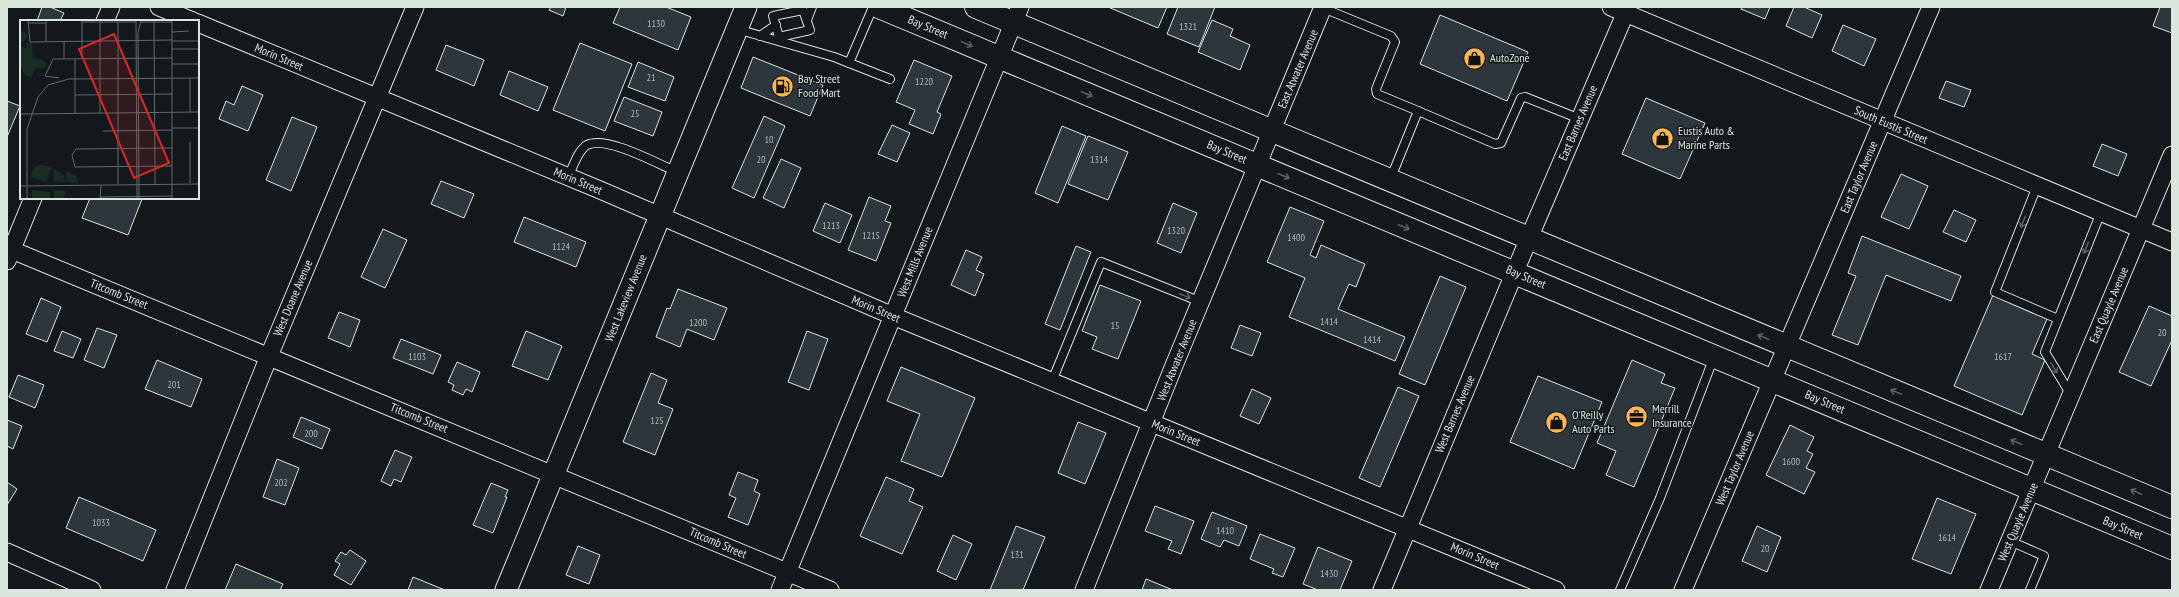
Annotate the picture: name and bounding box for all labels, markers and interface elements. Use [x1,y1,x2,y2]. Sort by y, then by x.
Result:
street label: Bay Street [906,11,951,42]
house number: 1130 [647,17,666,30]
inset map [20,20,199,199]
house number: 1321 [1179,20,1197,33]
street label: East Atwater Avenue [1274,27,1321,111]
street label: Morin Street [253,40,306,74]
one-way arrow [960,41,972,48]
shop icon: AutoZone [1461,45,1487,71]
place label: AutoZone [1490,50,1530,65]
house number: 21 [647,71,656,84]
place label: Bay Street Food Mart [798,71,841,100]
fuel station icon: Bay Street Food Mart [769,73,795,99]
house number: 1220 [915,75,934,88]
street label: East Barnes Avenue [1555,83,1600,163]
one-way arrow [1080,91,1092,98]
street label: South Eustis Street [1852,102,1931,147]
house number: 25 [631,107,640,120]
place label: Eustis Auto & Marine Parts [1678,123,1734,152]
shop icon: Eustis Auto & Marine Parts [1650,125,1676,151]
house number: 10 [765,133,774,146]
street label: Bay Street [1205,136,1250,167]
street label: East Taylor Avenue [1837,138,1881,215]
house number: 20 [757,153,766,166]
house number: 1314 [1090,153,1109,166]
street label: Morin Street [552,164,605,198]
one-way arrow [1278,173,1290,181]
one-way arrow [2018,215,2026,227]
house number: 1213 [822,219,840,232]
one-way arrow [1398,223,1410,231]
street label: West Mills Avenue [894,224,936,299]
house number: 1320 [1167,224,1186,237]
house number: 1215 [862,229,880,242]
house number: 1400 [1287,231,1306,244]
house number: 1124 [552,240,571,253]
one-way arrow [2082,242,2090,254]
street label: West Lakeview Avenue [601,252,650,344]
street label: West Doane Avenue [270,257,315,338]
street label: Bay Street [1504,261,1549,292]
street label: East Quayle Avenue [2086,264,2131,345]
street label: Titcomb Street [88,275,151,312]
street label: Morin Street [850,292,903,326]
one-way arrow [1178,292,1190,300]
house number: 1414 [1320,315,1339,328]
house number: 1200 [689,316,708,329]
street label: West Atwater Avenue [1153,317,1200,403]
house number: 15 [1111,319,1120,332]
house number: 20 [2158,326,2167,339]
one-way arrow [1758,332,1770,340]
house number: 1414 [1363,333,1382,346]
house number: 1103 [408,350,426,363]
house number: 1617 [1994,350,2012,363]
one-way arrow [2051,362,2059,374]
street label: West Barnes Avenue [1431,373,1478,455]
house number: 201 [167,378,181,391]
street label: Bay Street [1803,386,1848,417]
one-way arrow [1891,388,1903,395]
street label: Titcomb Street [388,399,451,436]
place label: Merrill Insurance [1652,401,1692,430]
office icon: Merrill Insurance [1623,403,1649,429]
place label: O'Reilly Auto Parts [1572,407,1615,436]
shop icon: O'Reilly Auto Parts [1543,409,1569,435]
house number: 125 [650,414,664,427]
street label: Morin Street [1150,416,1203,449]
house number: 200 [304,427,318,440]
street label: West Taylor Avenue [1712,428,1757,507]
one-way arrow [2011,438,2023,445]
house number: 1600 [1782,455,1801,468]
house number: 202 [274,476,288,489]
street label: West Quayle Avenue [1994,480,2041,563]
one-way arrow [2130,488,2142,496]
street label: Bay Street [2101,512,2146,543]
house number: 1033 [92,516,110,529]
street label: Titcomb Street [687,524,750,562]
house number: 1410 [1216,524,1235,537]
house number: 1614 [1938,531,1957,544]
street label: Morin Street [1449,539,1502,573]
house number: 20 [1761,542,1770,555]
house number: 131 [1010,548,1024,561]
house number: 1430 [1320,567,1339,580]

